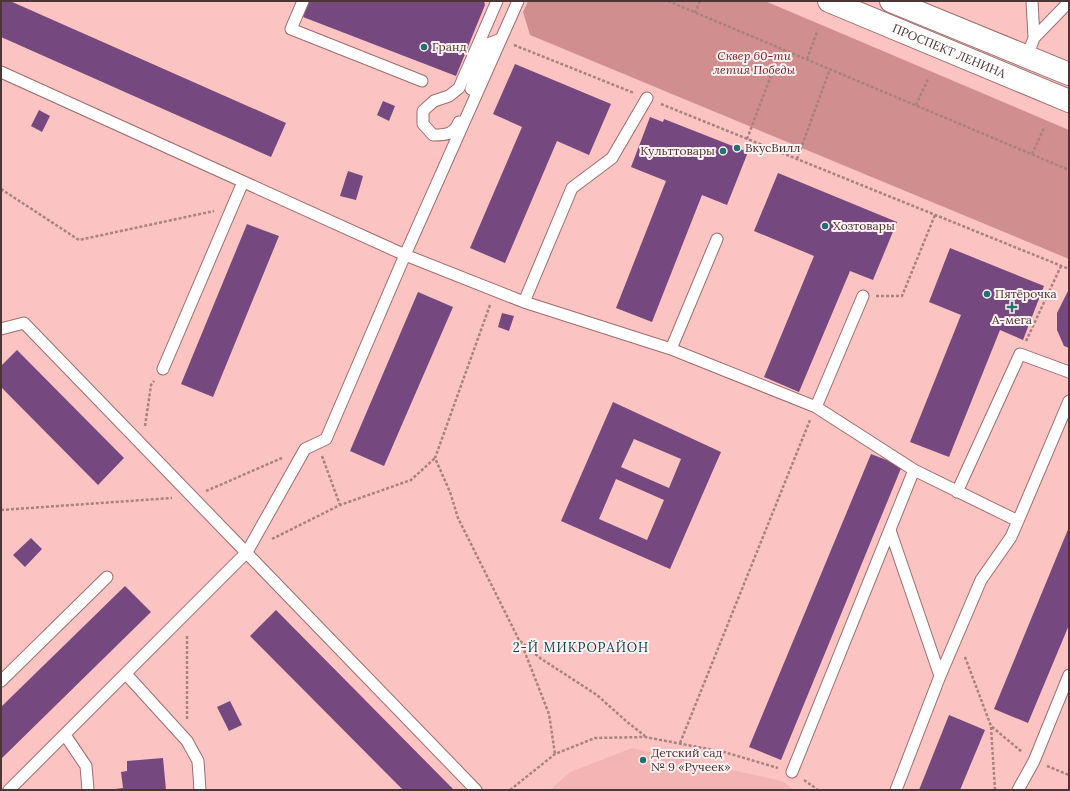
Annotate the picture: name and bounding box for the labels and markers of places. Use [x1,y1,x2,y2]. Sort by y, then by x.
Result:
place label: Гранд [432,39,467,54]
marker: Гранд [419,42,429,52]
place label: ВкусВилл [745,140,800,155]
place label: Культтовары [640,143,715,158]
marker: ВкусВилл [732,143,742,153]
marker: Культтовары [718,146,728,156]
place label: Хозтовары [833,218,895,233]
marker: Хозтовары [820,221,830,231]
place label: Пятёрочка [995,286,1057,301]
marker: Пятёрочка [982,289,992,299]
marker: А-мега [1007,302,1017,312]
place label: А-мега [991,312,1032,327]
place label: Детский сад № 9 «Ручеек» [651,745,731,774]
marker: Детский сад № 9 «Ручеек» [638,755,648,765]

